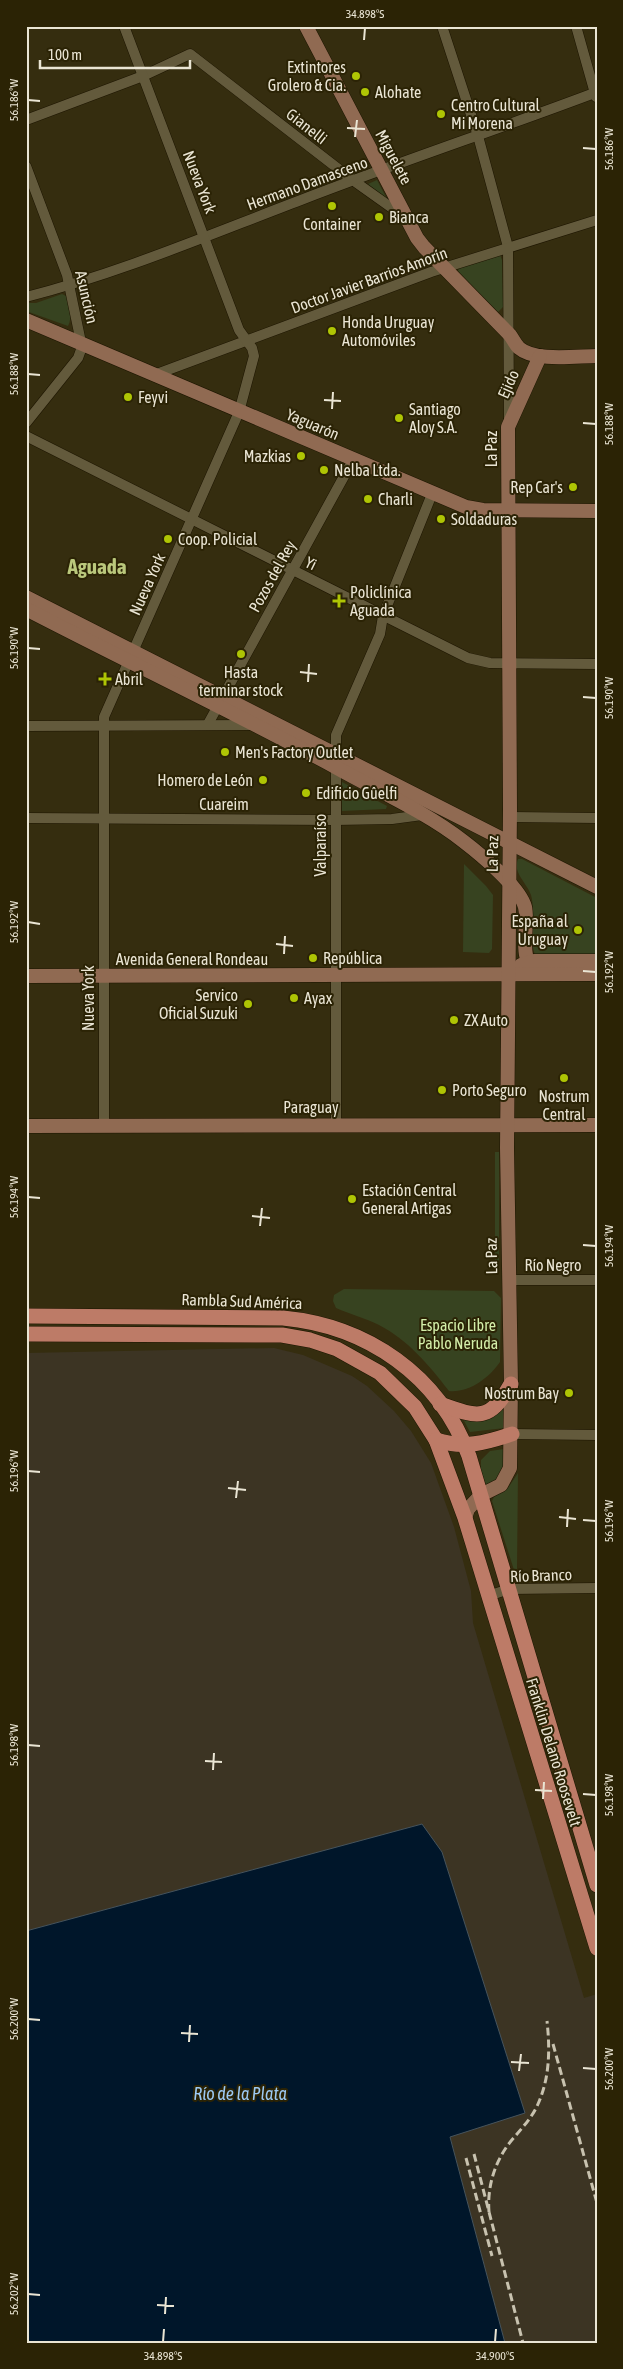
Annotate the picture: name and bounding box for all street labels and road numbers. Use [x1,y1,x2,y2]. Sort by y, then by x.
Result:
street label: Gianelli [283,105,331,147]
street label: Miguelete [371,127,416,188]
street label: Nueva York [180,148,220,216]
street label: Hermano Damasceno [244,153,370,213]
street label: Doctor Javier Barrios Amorín [288,243,450,317]
street label: Asunción [72,269,102,325]
street label: Ejido [494,367,523,401]
street label: Yaguarón [283,405,342,444]
street label: La Paz [482,430,500,467]
street label: Pozos del Rey [245,537,300,615]
street label: Nueva York [125,550,169,618]
street label: Yi [302,553,320,573]
street label: Cuareim [199,795,249,813]
street label: Valparaíso [311,814,330,876]
street label: La Paz [483,835,501,872]
street label: Avenida General Rondeau [116,950,268,968]
street label: Nueva York [79,965,97,1031]
street label: Paraguay [283,1098,339,1117]
street label: La Paz [482,1237,500,1274]
street label: Río Negro [524,1256,582,1275]
street label: Rambla Sud América [181,1290,303,1312]
street label: Río Branco [510,1565,572,1585]
street label: Franklin Delano Roosevelt [523,1676,585,1829]

